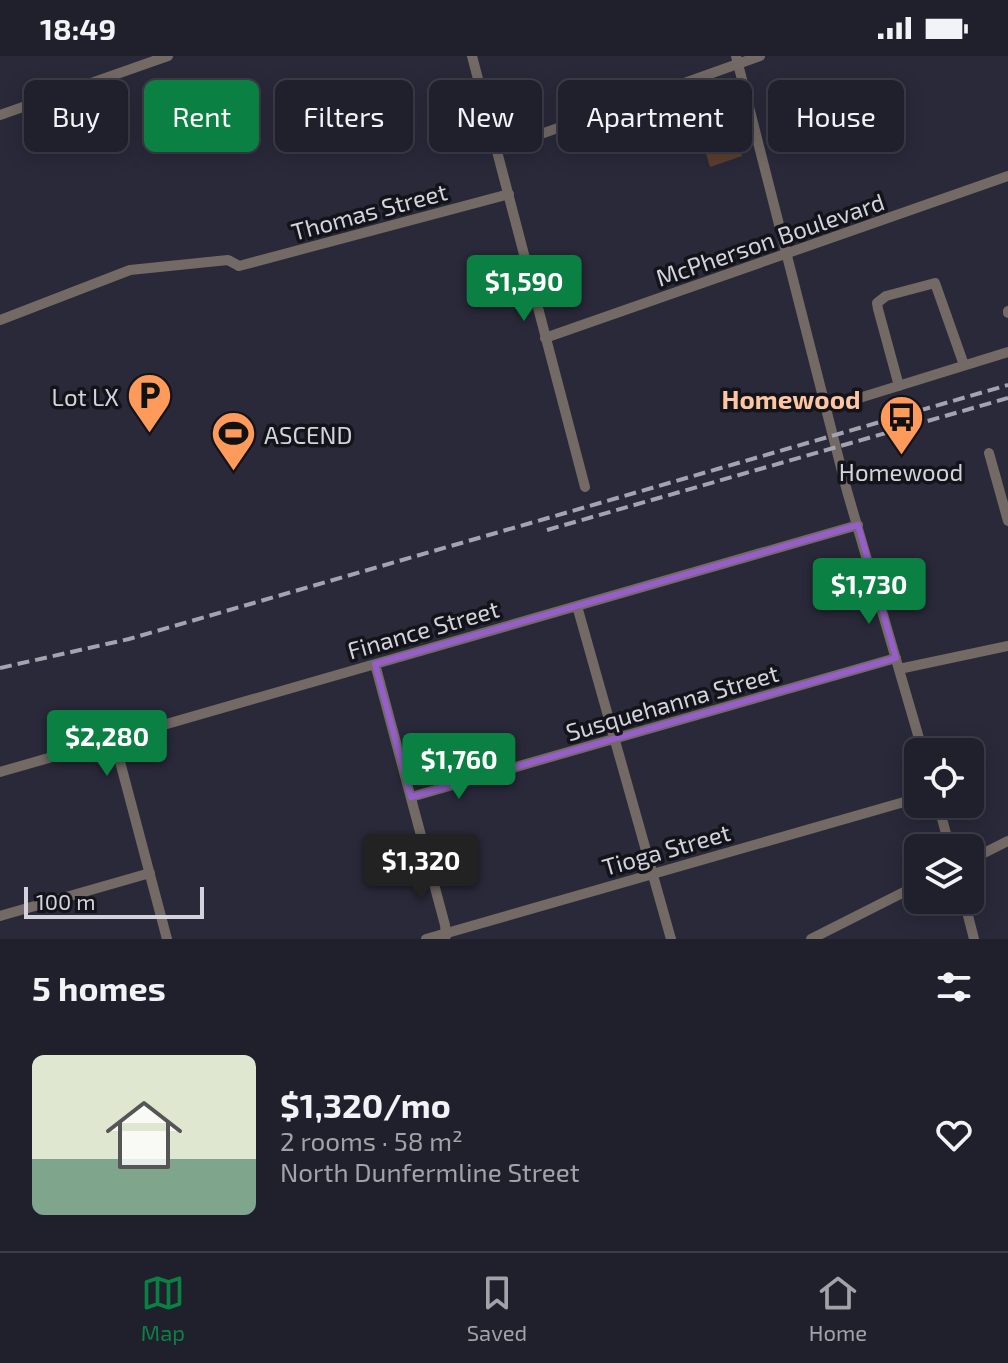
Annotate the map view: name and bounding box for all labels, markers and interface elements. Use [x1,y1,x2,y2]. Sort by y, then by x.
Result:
text: 18:49 [40,10,116,46]
chip: Buy [24,80,128,152]
chip: Rent [144,80,259,152]
chip: Filters [275,80,413,152]
chip: New [429,80,542,152]
chip: Apartment [558,80,752,152]
chip: House [768,80,904,152]
street label: Thomas Street [288,176,450,246]
street label: McPherson Boulevard [652,186,888,292]
pin: $1,590 [459,255,589,323]
text: $1,590 [485,265,563,296]
parking icon: Lot LX [126,372,174,435]
place label: Lot LX [52,382,119,411]
district label: Homewood [722,383,861,414]
bus stop icon: Homewood [877,393,925,456]
sports icon: ASCEND [209,410,257,473]
place label: ASCEND [264,420,352,449]
place label: Homewood [839,457,963,486]
pin: $1,730 [804,558,934,626]
text: $1,730 [831,568,907,599]
street label: Finance Street [344,594,502,664]
street label: Susquehanna Street [562,658,782,746]
pin: $2,280 [42,710,172,778]
text: $2,280 [65,720,149,751]
pin: $1,760 [394,733,524,801]
map controls [904,738,984,914]
button: locate [904,738,984,818]
text: $1,760 [420,743,498,774]
street label: Tioga Street [599,817,733,881]
pin: $1,320 [356,834,486,902]
button: layers [904,834,984,914]
text: $1,320 [382,844,460,875]
scale bar [24,883,204,919]
text: 100 m [36,888,95,914]
icon: filters [932,965,976,1009]
text: 5 homes [32,967,166,1008]
text: $1,320/mo [280,1084,451,1125]
icon: home [96,1087,192,1183]
icon: heart [932,1113,976,1157]
text: 2 rooms · 58 m² [280,1125,463,1156]
text: North Dunfermline Street [280,1156,580,1187]
tab: Map [141,1271,185,1345]
tab: Saved [467,1271,527,1345]
tab: Home [809,1271,867,1345]

